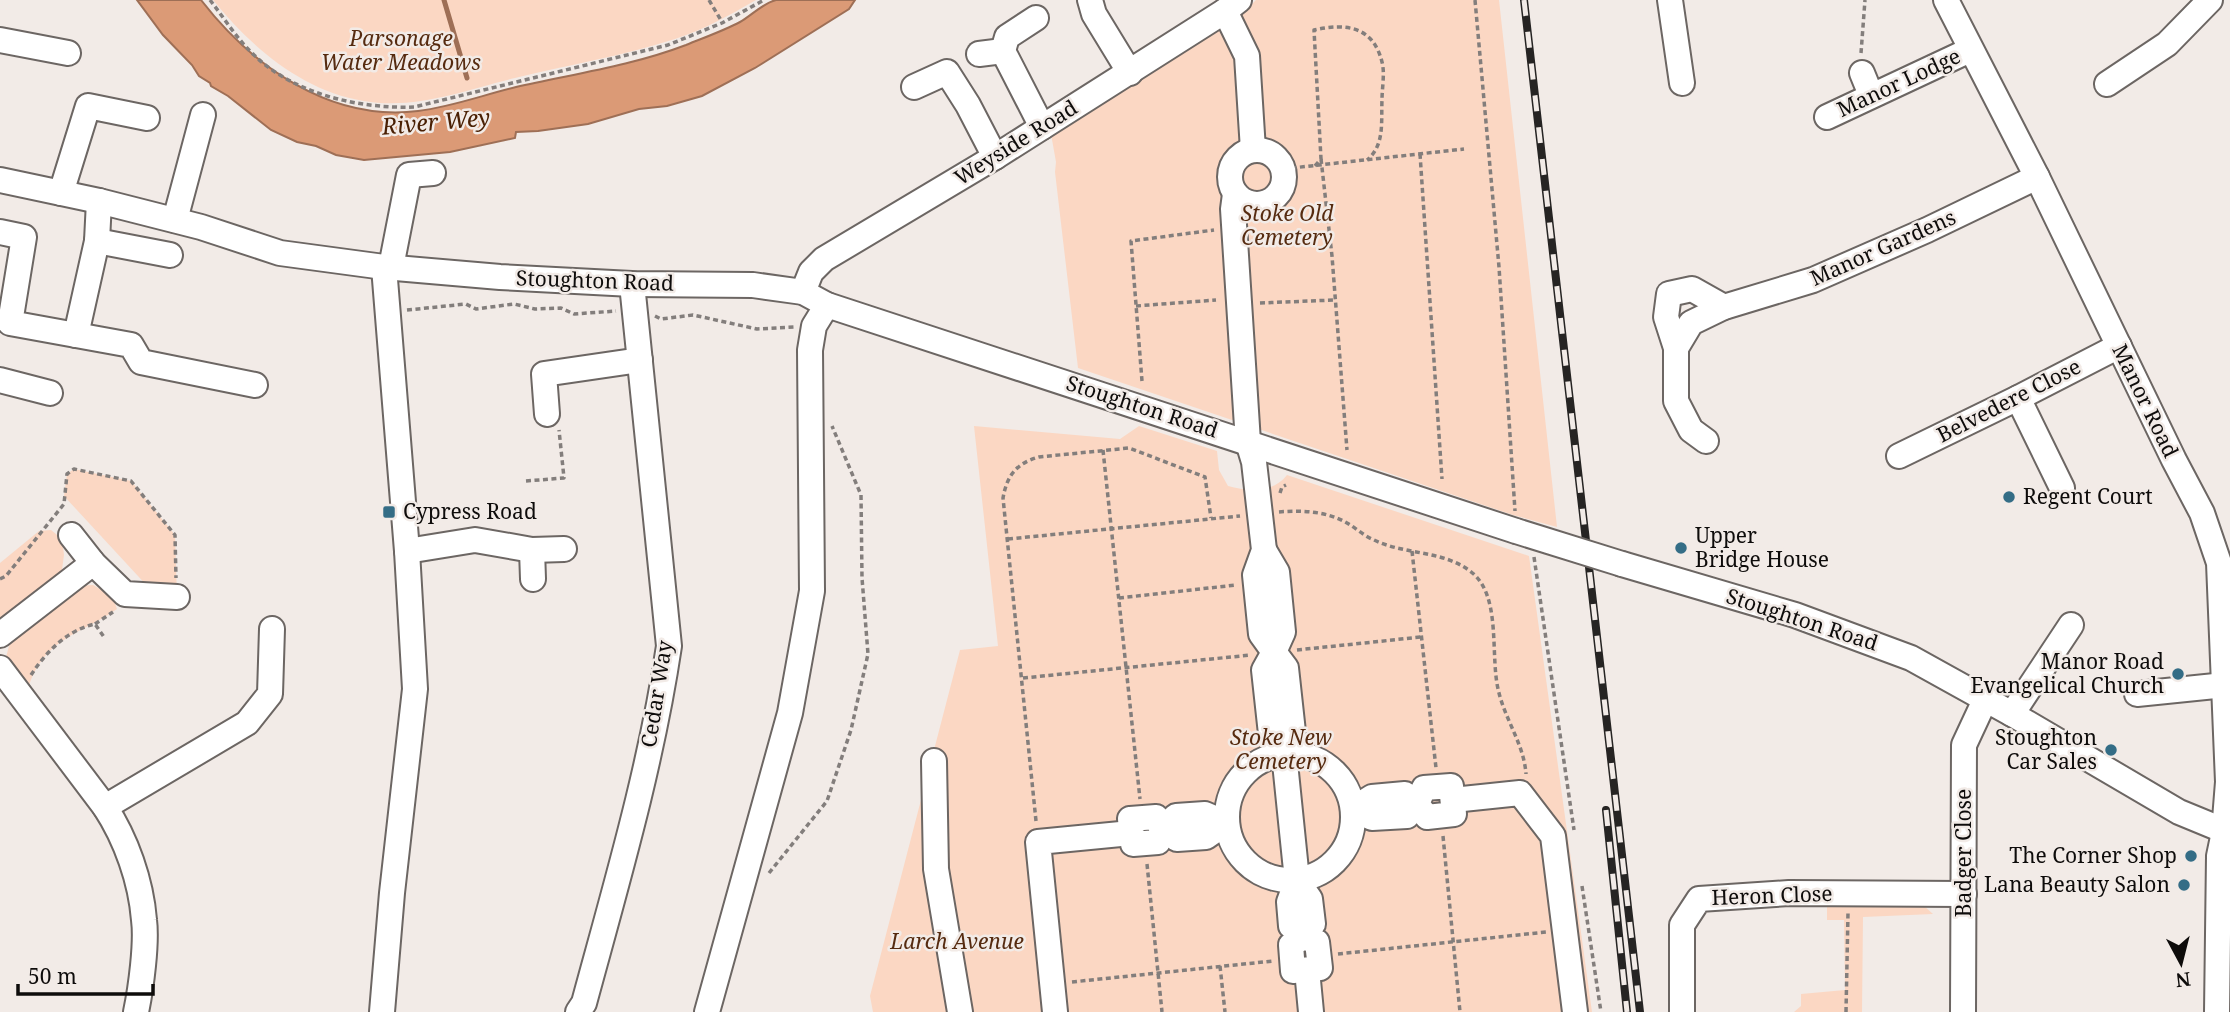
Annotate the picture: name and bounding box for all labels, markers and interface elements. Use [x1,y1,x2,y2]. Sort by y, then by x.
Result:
park label: Parsonage Water Meadows [321,24,481,76]
street label: Manor Lodge [1832,41,1965,123]
street label: Weyside Road [949,93,1082,191]
water label: River Wey [379,100,492,142]
park label: Stoke Old Cemetery [1241,199,1334,251]
street label: Manor Gardens [1805,202,1960,292]
street label: Stoughton Road [516,263,675,297]
street label: Manor Road [2106,339,2186,462]
street label: Belvedere Close [1932,352,2085,448]
street label: Stoughton Road [1063,368,1222,444]
place label: Regent Court [2023,482,2153,510]
marker: Regent Court [2001,489,2017,505]
place label: Cypress Road [403,497,537,525]
marker: Cypress Road [381,504,397,520]
place label: Upper Bridge House [1695,521,1829,573]
marker: Upper Bridge House [1673,540,1689,556]
street label: Stoughton Road [1723,581,1882,657]
street label: Cedar Way [634,638,678,749]
place label: Manor Road Evangelical Church [1970,647,2164,699]
marker: Manor Road Evangelical Church [2170,666,2186,682]
park label: Stoke New Cemetery [1230,723,1332,775]
place label: Stoughton Car Sales [1995,723,2097,775]
marker: Stoughton Car Sales [2103,742,2119,758]
street label: Badger Close [1949,789,1977,917]
place label: The Corner Shop [2009,841,2177,869]
marker: The Corner Shop [2183,848,2199,864]
place label: Lana Beauty Salon [1984,870,2170,898]
marker: Lana Beauty Salon [2176,877,2192,893]
street label: Heron Close [1711,879,1833,911]
park label: Larch Avenue [889,927,1024,955]
north arrow [2146,928,2216,998]
scale bar [18,953,152,997]
text: 50 m [28,962,77,990]
text: N [2174,966,2192,994]

